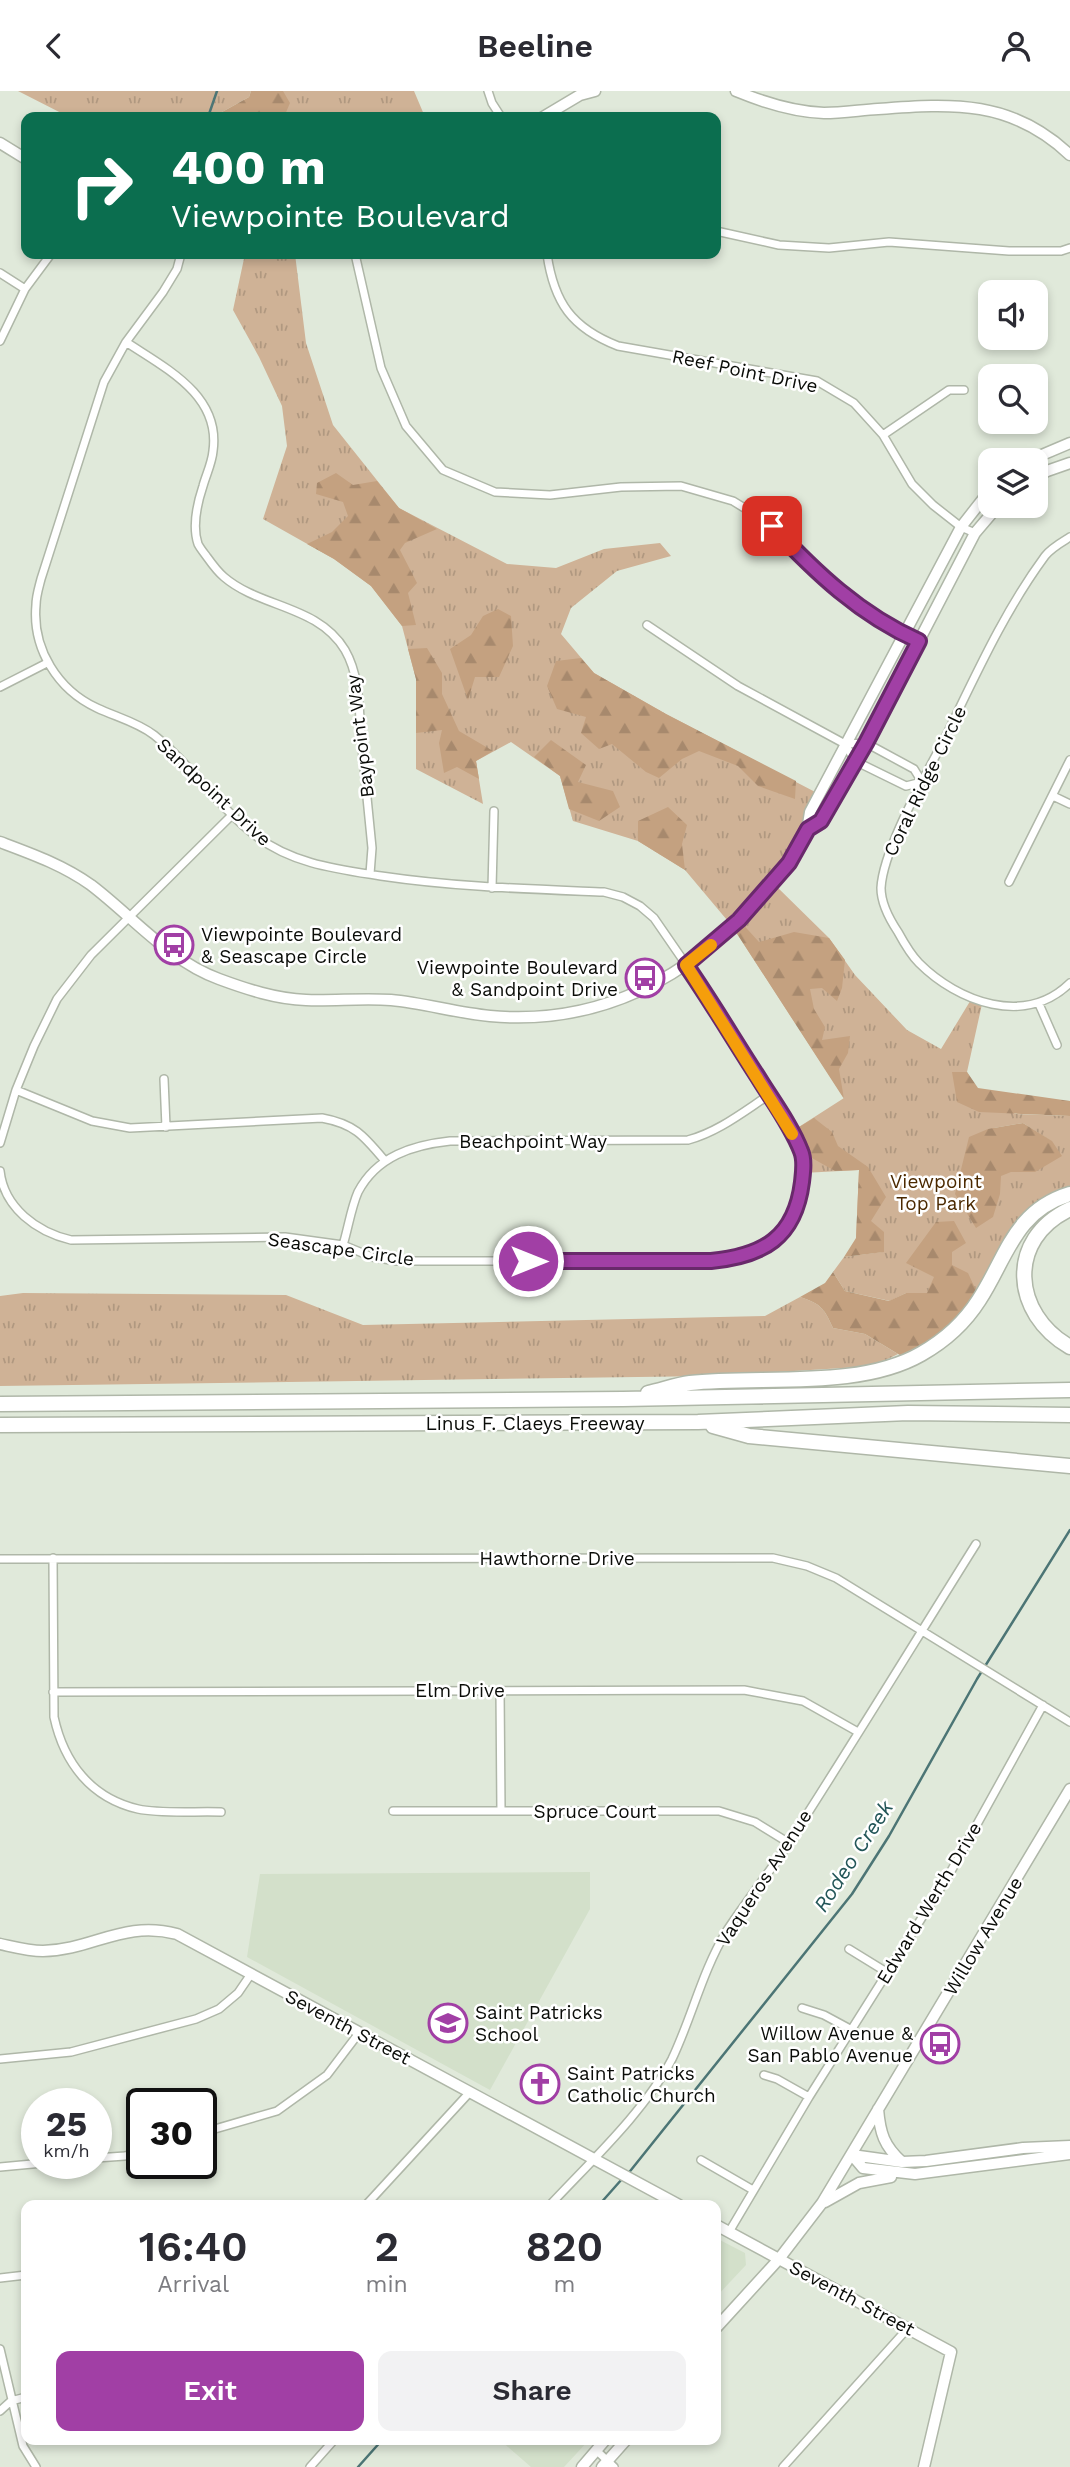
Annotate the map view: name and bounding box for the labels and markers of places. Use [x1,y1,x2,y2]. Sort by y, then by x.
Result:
pin [742,496,802,556]
place label: Viewpointe Boulevard & Seascape Circle [201,923,402,968]
bus stop icon: Viewpointe Boulevard & Seascape Circle [153,924,195,966]
place label: Viewpointe Boulevard & Sandpoint Drive [417,956,618,1001]
bus stop icon: Viewpointe Boulevard & Sandpoint Drive [624,957,666,999]
place label: Saint Patricks School [475,2001,603,2046]
school or university icon: Saint Patricks School [427,2002,469,2044]
place label: Willow Avenue & San Pablo Avenue [748,2022,913,2067]
bus stop icon: Willow Avenue & San Pablo Avenue [919,2023,961,2065]
place label: Saint Patricks Catholic Church [567,2062,716,2107]
church icon: Saint Patricks Catholic Church [519,2063,561,2105]

